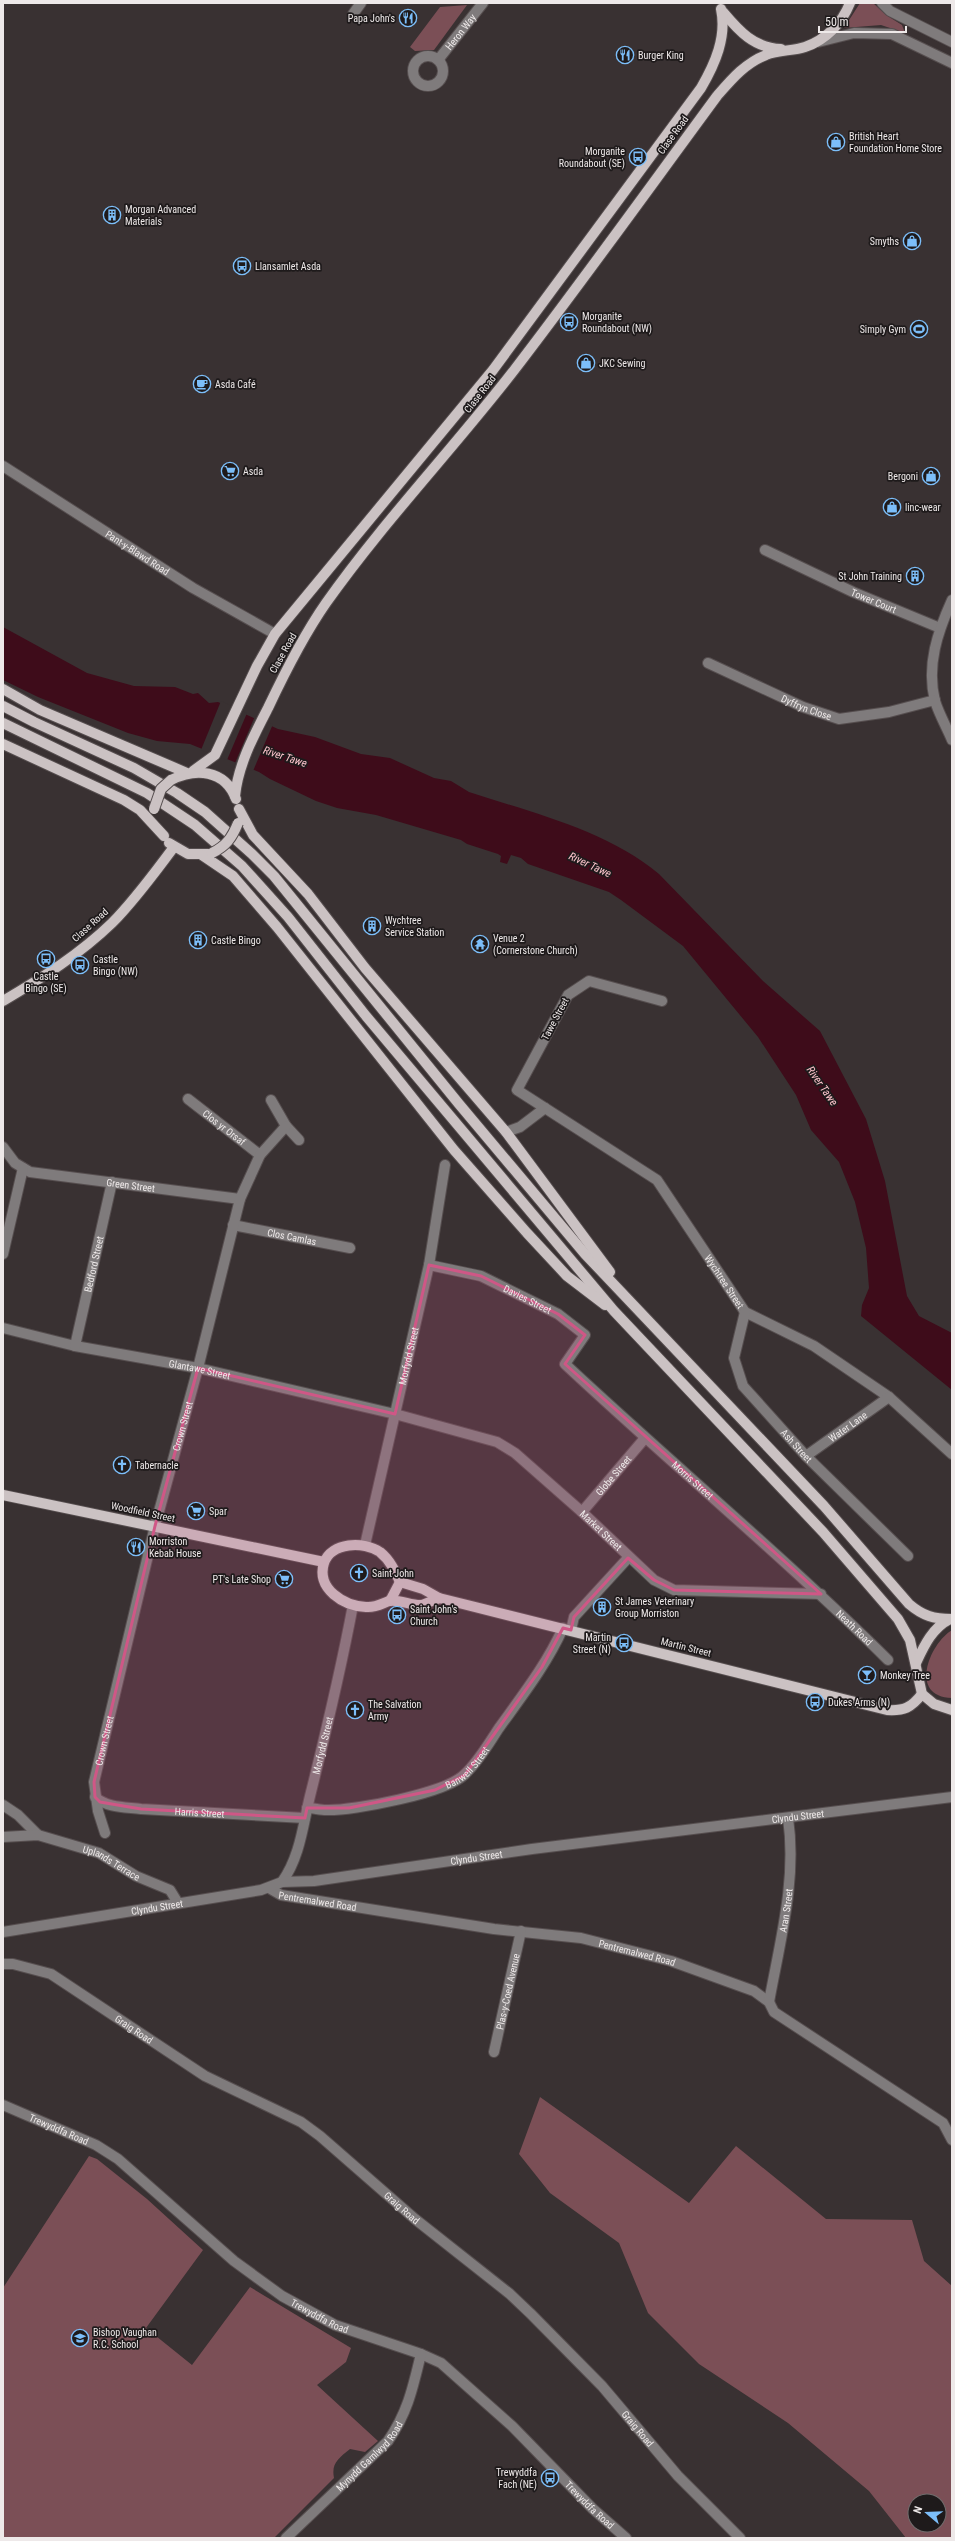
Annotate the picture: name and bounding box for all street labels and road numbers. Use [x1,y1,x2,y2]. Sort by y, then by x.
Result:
street label: Heron Way [443,12,478,52]
street label: Clase Road [656,114,691,156]
street label: Clase Road [462,373,498,415]
street label: Pant-y-Blawd Road [104,528,172,577]
street label: Tower Court [849,586,898,615]
street label: Clase Road [267,631,299,675]
street label: Dyffryn Close [780,692,833,722]
street label: Clase Road [70,906,110,944]
street label: Tawe Street [539,996,571,1042]
street label: Clos yr Orsaf [201,1107,248,1148]
street label: Green Street [106,1176,156,1194]
street label: Clos Camlas [267,1226,318,1247]
street label: Bedford Street [82,1235,105,1293]
street label: Wychtree Street [703,1252,746,1310]
street label: Davies Street [502,1283,553,1315]
street label: Morfydd Street [396,1326,420,1386]
street label: Glantawe Street [168,1357,232,1381]
street label: Crown Street [170,1400,194,1452]
street label: Water Lane [826,1409,869,1444]
street label: Ash Street [779,1427,815,1465]
street label: Globe Street [593,1453,633,1498]
street label: Morris Street [670,1459,716,1501]
street label: Woodfield Street [110,1500,176,1524]
street label: Market Street [578,1508,624,1552]
street label: Neath Road [834,1608,875,1647]
street label: Martin Street [660,1635,712,1659]
street label: Crown Street [93,1715,115,1766]
street label: Morfydd Street [310,1716,335,1775]
street label: Banwell Street [443,1744,491,1790]
street label: Harris Street [174,1805,225,1819]
street label: Clyndu Street [771,1807,825,1825]
street label: Uplands Terrace [82,1843,142,1883]
street label: Clyndu Street [450,1848,503,1866]
street label: Aran Street [777,1888,794,1933]
street label: Pentremalwed Road [278,1889,357,1912]
street label: Clyndu Street [130,1897,184,1917]
street label: Pentremalwed Road [598,1937,677,1968]
street label: Plas-y-Coed Avenue [494,1952,521,2031]
street label: Graig Road [113,2013,155,2046]
street label: Trewyddfa Road [28,2112,90,2147]
street label: Graig Road [382,2189,422,2226]
street label: Trewyddfa Road [289,2297,350,2335]
street label: Graig Road [620,2408,656,2449]
street label: Mynydd Garnlwyd Road [334,2419,404,2493]
street label: Trewyddfa Road [563,2479,617,2531]

